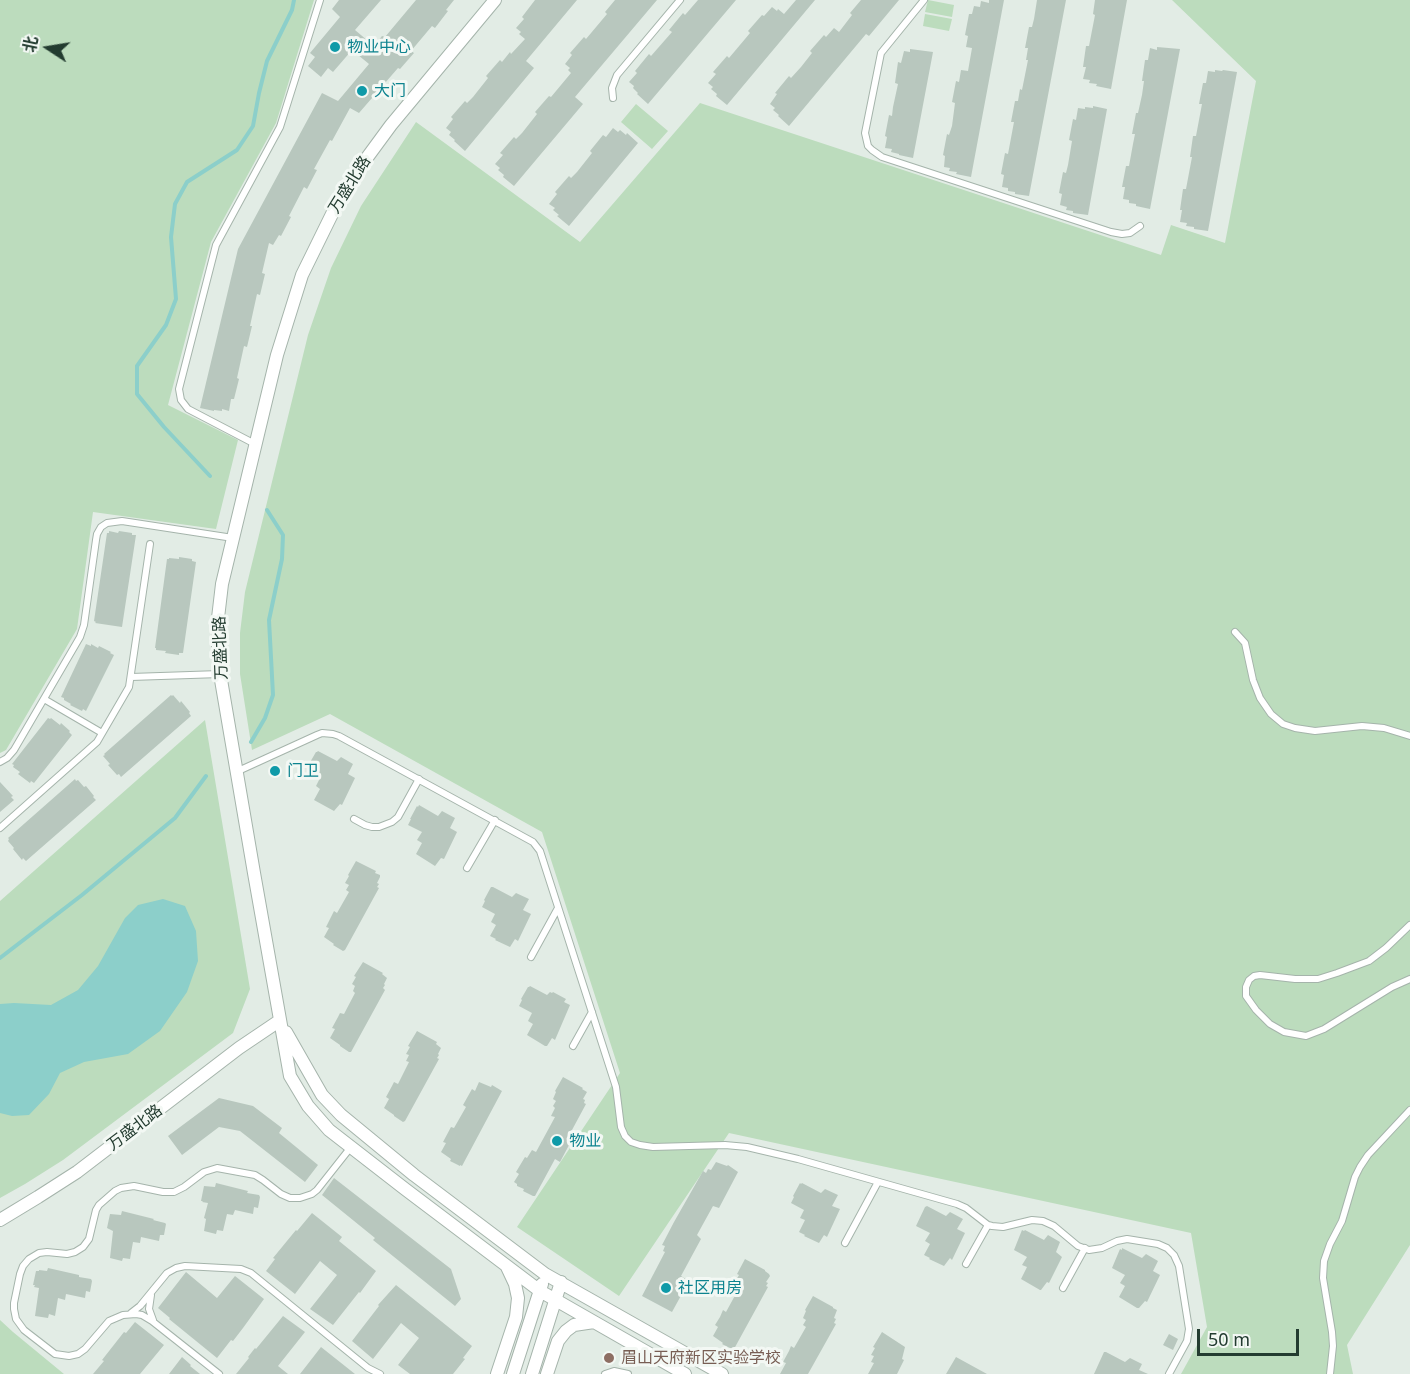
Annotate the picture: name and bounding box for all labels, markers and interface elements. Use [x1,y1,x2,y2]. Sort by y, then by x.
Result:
north arrow [18,18,78,78]
text: 北 [18,34,43,54]
place label: 物业中心 [347,37,411,57]
marker: 物业中心 [328,40,342,54]
place label: 大门 [374,81,406,101]
marker: 大门 [355,84,369,98]
street label: 万盛北路 [325,153,375,217]
street label: 万盛北路 [210,616,232,680]
place label: 门卫 [287,761,319,781]
marker: 门卫 [268,764,282,778]
street label: 万盛北路 [104,1101,166,1155]
place label: 物业 [569,1131,601,1151]
marker: 物业 [550,1134,564,1148]
place label: 社区用房 [678,1278,742,1298]
marker: 社区用房 [659,1281,673,1295]
scale bar [1200,1317,1302,1355]
text: 50 m [1208,1327,1250,1351]
place label: 眉山天府新区实验学校 [621,1348,781,1368]
marker: 眉山天府新区实验学校 [602,1351,616,1365]

